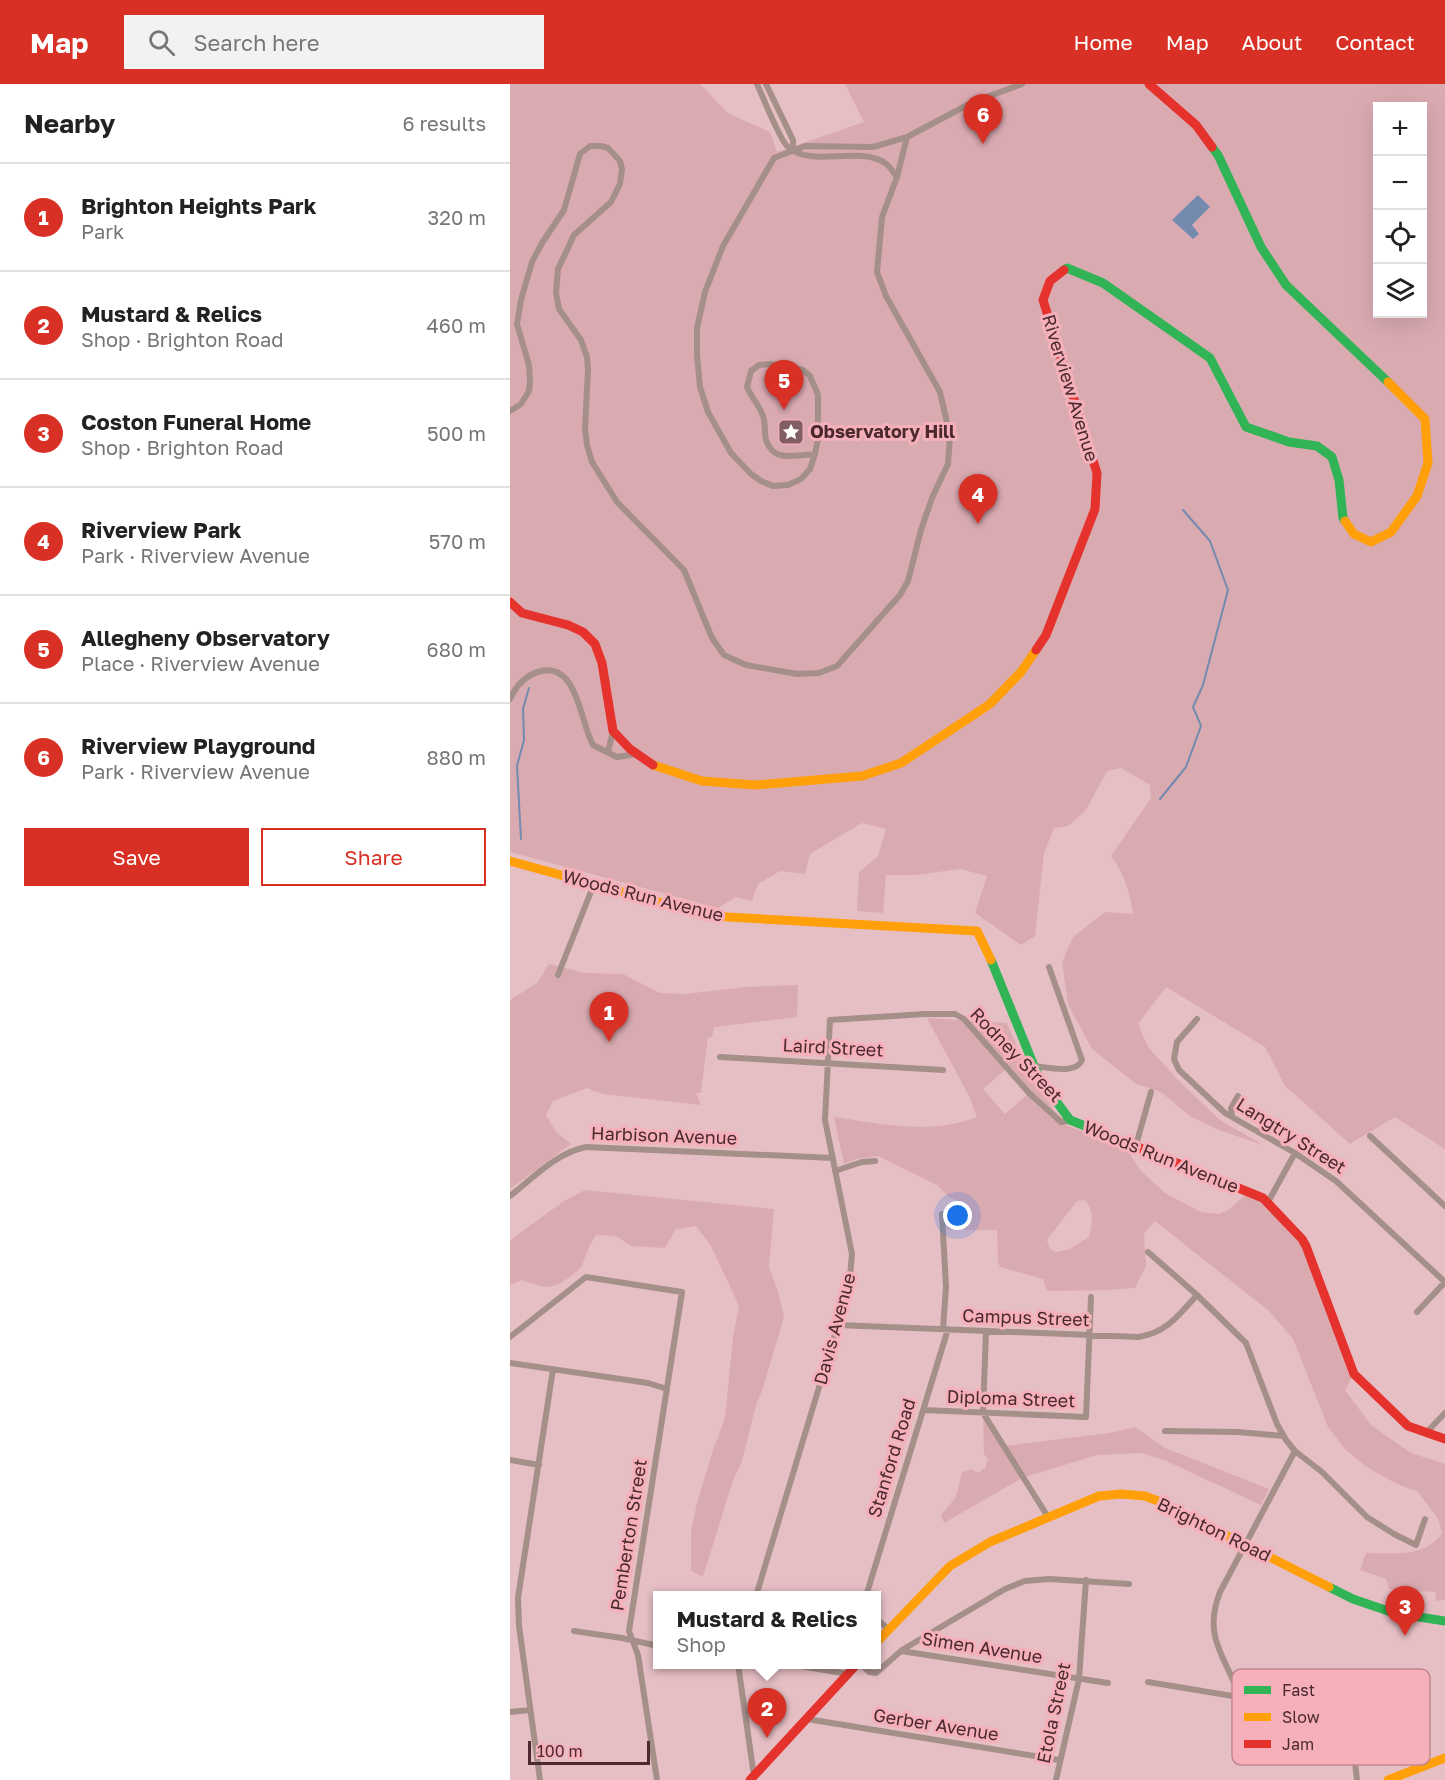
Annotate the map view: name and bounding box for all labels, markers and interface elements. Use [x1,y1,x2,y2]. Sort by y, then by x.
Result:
search box [124,15,544,69]
text: Map [30,26,88,59]
icon: search [145,26,178,59]
text: Search here [193,29,319,56]
text: Home [1073,29,1133,55]
text: Map [1166,29,1209,55]
text: About [1242,29,1302,55]
text: Contact [1335,29,1415,55]
pin: 6 [964,94,1002,144]
map controls [1373,102,1427,318]
button: + [1373,102,1427,156]
text: Nearby [24,108,115,139]
text: 6 results [402,111,486,135]
button: − [1373,156,1427,210]
text: Brighton Heights Park [81,192,316,219]
text: 1 [38,205,49,229]
text: 320 m [428,205,486,229]
button: locate [1373,210,1427,264]
text: Park [81,219,124,243]
button: layers [1373,264,1427,318]
text: Mustard & Relics [81,300,262,327]
street label: Riverview Avenue [1038,312,1104,464]
text: 2 [37,313,50,337]
text: 460 m [427,313,486,337]
text: Shop · Brighton Road [81,327,284,351]
pin: 5 [764,360,804,410]
text: Coston Funeral Home [81,408,311,435]
place icon: Observatory Hill [776,417,806,447]
place label: Observatory Hill [810,420,955,442]
text: 3 [37,421,50,445]
text: 500 m [427,421,486,445]
text: Shop · Brighton Road [81,435,284,459]
pin: 4 [958,474,998,524]
text: Riverview Park [81,516,242,543]
text: 4 [37,529,50,553]
text: 570 m [429,529,486,553]
text: Park · Riverview Avenue [81,543,310,567]
text: Allegheny Observatory [81,624,330,651]
text: 5 [37,637,50,661]
text: 680 m [427,637,486,661]
text: Place · Riverview Avenue [81,651,320,675]
text: Riverview Playground [81,732,315,759]
text: 6 [37,745,50,769]
text: 880 m [427,745,486,769]
text: Park · Riverview Avenue [81,759,310,783]
button: Save [24,828,249,886]
button: Share [261,828,486,886]
street label: Woods Run Avenue [560,864,726,926]
pin: 1 [590,992,628,1042]
street label: Rodney Street [966,1002,1067,1106]
street label: Laird Street [782,1033,884,1061]
street label: Langtry Street [1233,1093,1351,1178]
street label: Woods Run Avenue [1081,1115,1242,1197]
street label: Harbison Avenue [591,1121,737,1149]
your location [943,1201,972,1230]
street label: Davis Avenue [809,1270,860,1387]
street label: Campus Street [962,1304,1090,1330]
street label: Diploma Street [946,1385,1076,1411]
street label: Stanford Road [862,1396,920,1520]
street label: Pemberton Street [605,1457,651,1612]
street label: Brighton Road [1154,1492,1275,1566]
pin: 3 [1386,1586,1424,1636]
popup [653,1591,881,1669]
text: Mustard & Relics [676,1605,858,1632]
street label: Simen Avenue [920,1627,1044,1667]
text: Shop [676,1632,726,1656]
street label: Etola Street [1032,1660,1074,1765]
legend [1232,1669,1430,1765]
text: Fast [1282,1680,1315,1700]
pin: 2 [748,1688,786,1738]
street label: Gerber Avenue [872,1703,1000,1745]
text: Slow [1282,1707,1320,1727]
text: Jam [1282,1734,1314,1754]
scale bar [528,1738,650,1766]
text: 100 m [537,1741,583,1761]

